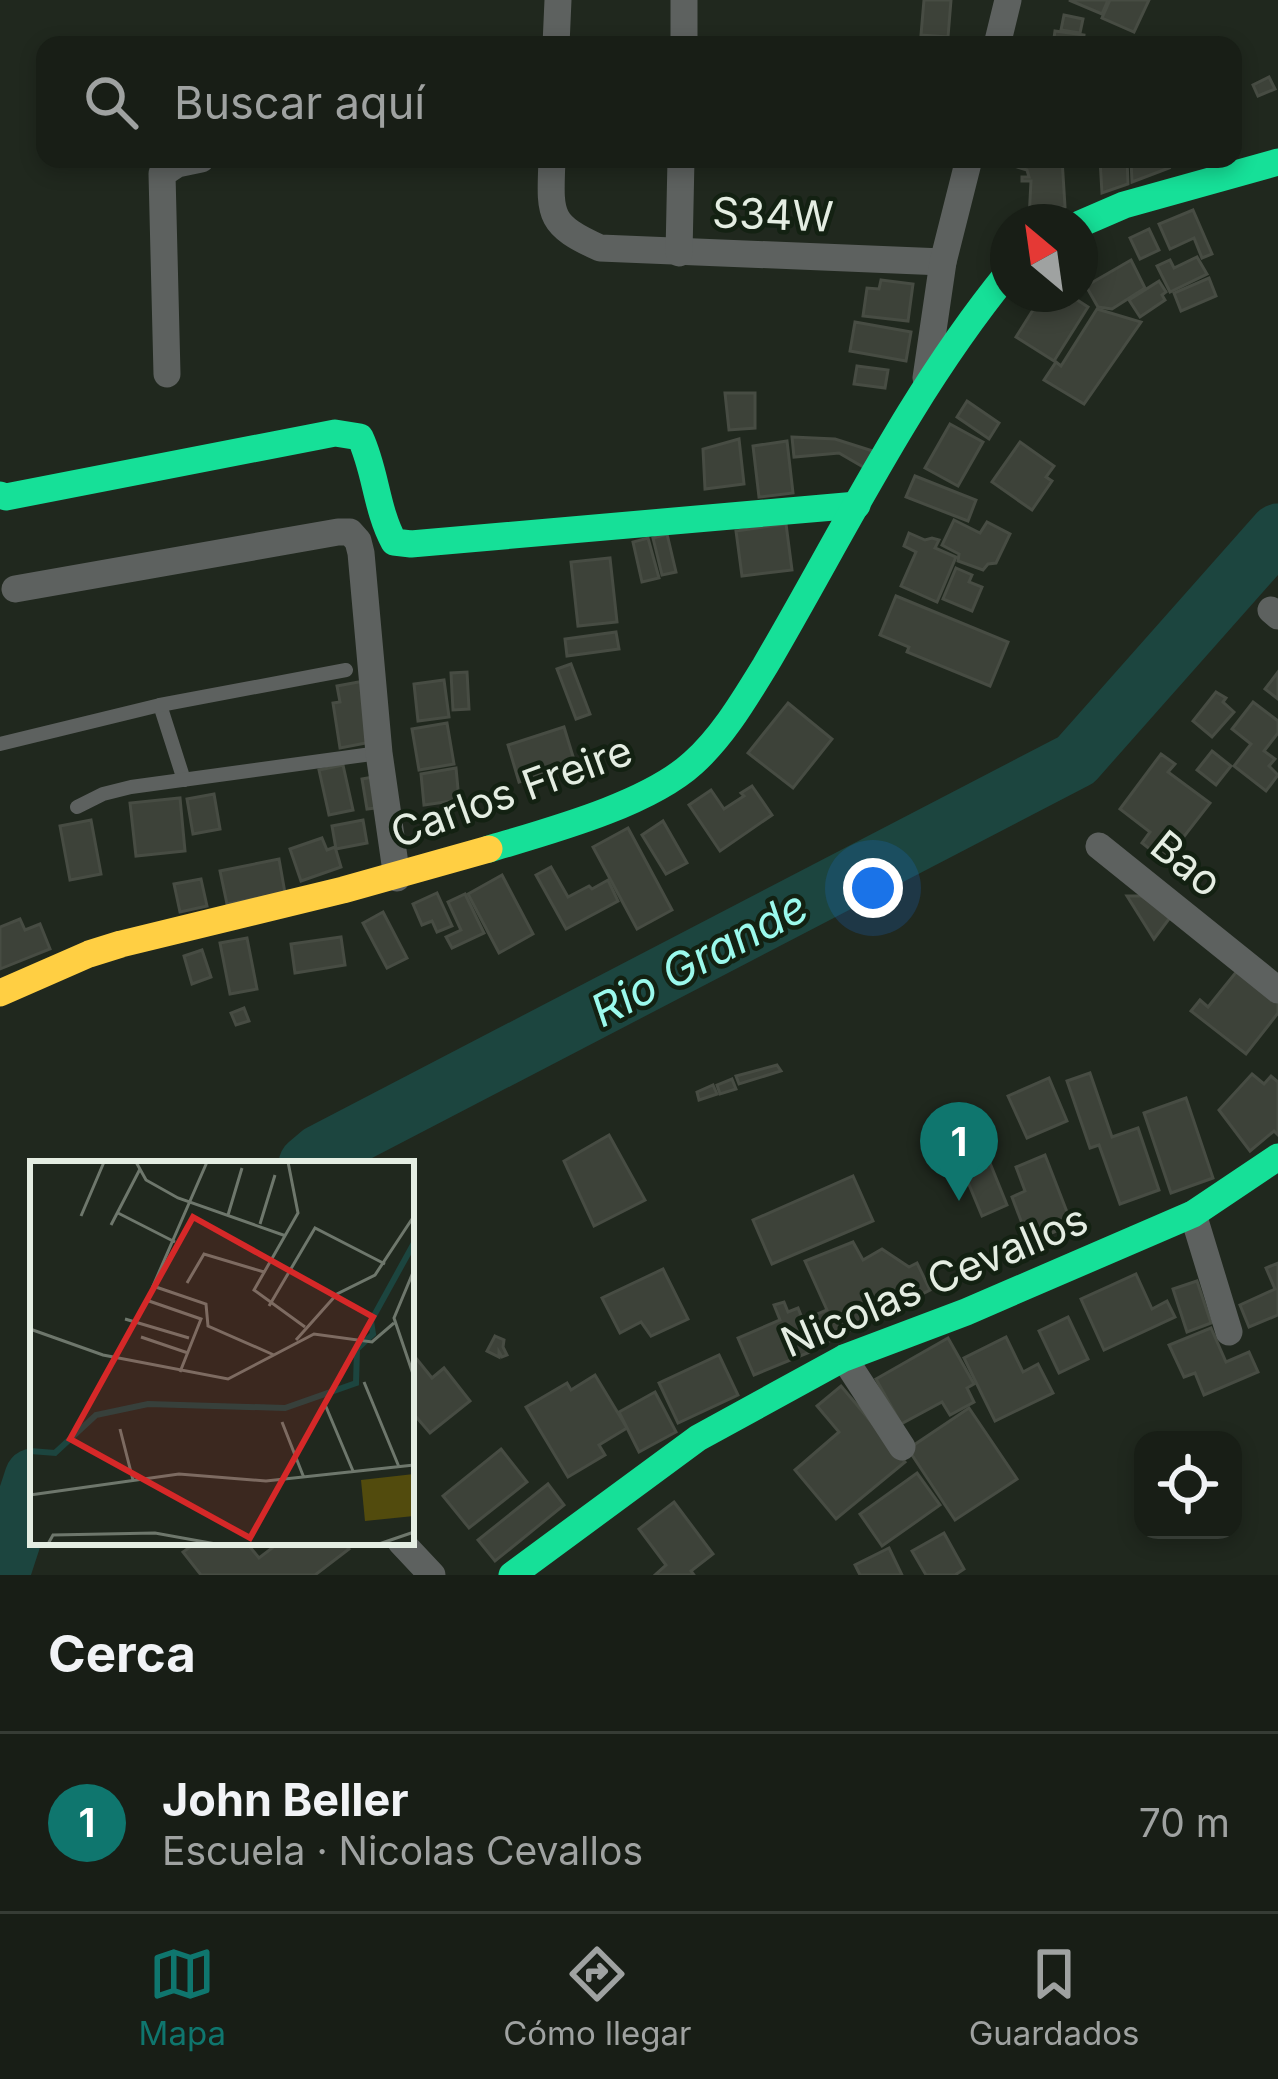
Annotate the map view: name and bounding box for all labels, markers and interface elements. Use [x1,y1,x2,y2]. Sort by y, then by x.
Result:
search box [36,36,1242,168]
icon: search [78,69,144,135]
text: Buscar aquí [174,75,425,130]
street label: S34W [711,186,835,242]
north arrow [990,204,1098,312]
street label: Carlos Freire [383,724,639,858]
street label: Bao [1141,819,1233,907]
your location [843,858,903,918]
water label: Rio Grande [581,878,817,1038]
pin: 1 [920,1102,998,1201]
inset map [30,1161,414,1545]
street label: Nicolas Cevallos [773,1192,1095,1368]
map controls [1134,1431,1242,1539]
button: locate [1134,1431,1242,1539]
text: Cerca [48,1623,196,1684]
text: John Beller [162,1772,409,1827]
text: 1 [79,1799,95,1846]
text: 70 m [1139,1799,1230,1846]
text: Escuela · Nicolas Cevallos [162,1827,643,1874]
tab: Mapa [139,1941,226,2053]
tab: Cómo llegar [503,1941,691,2053]
tab: Guardados [969,1941,1139,2053]

